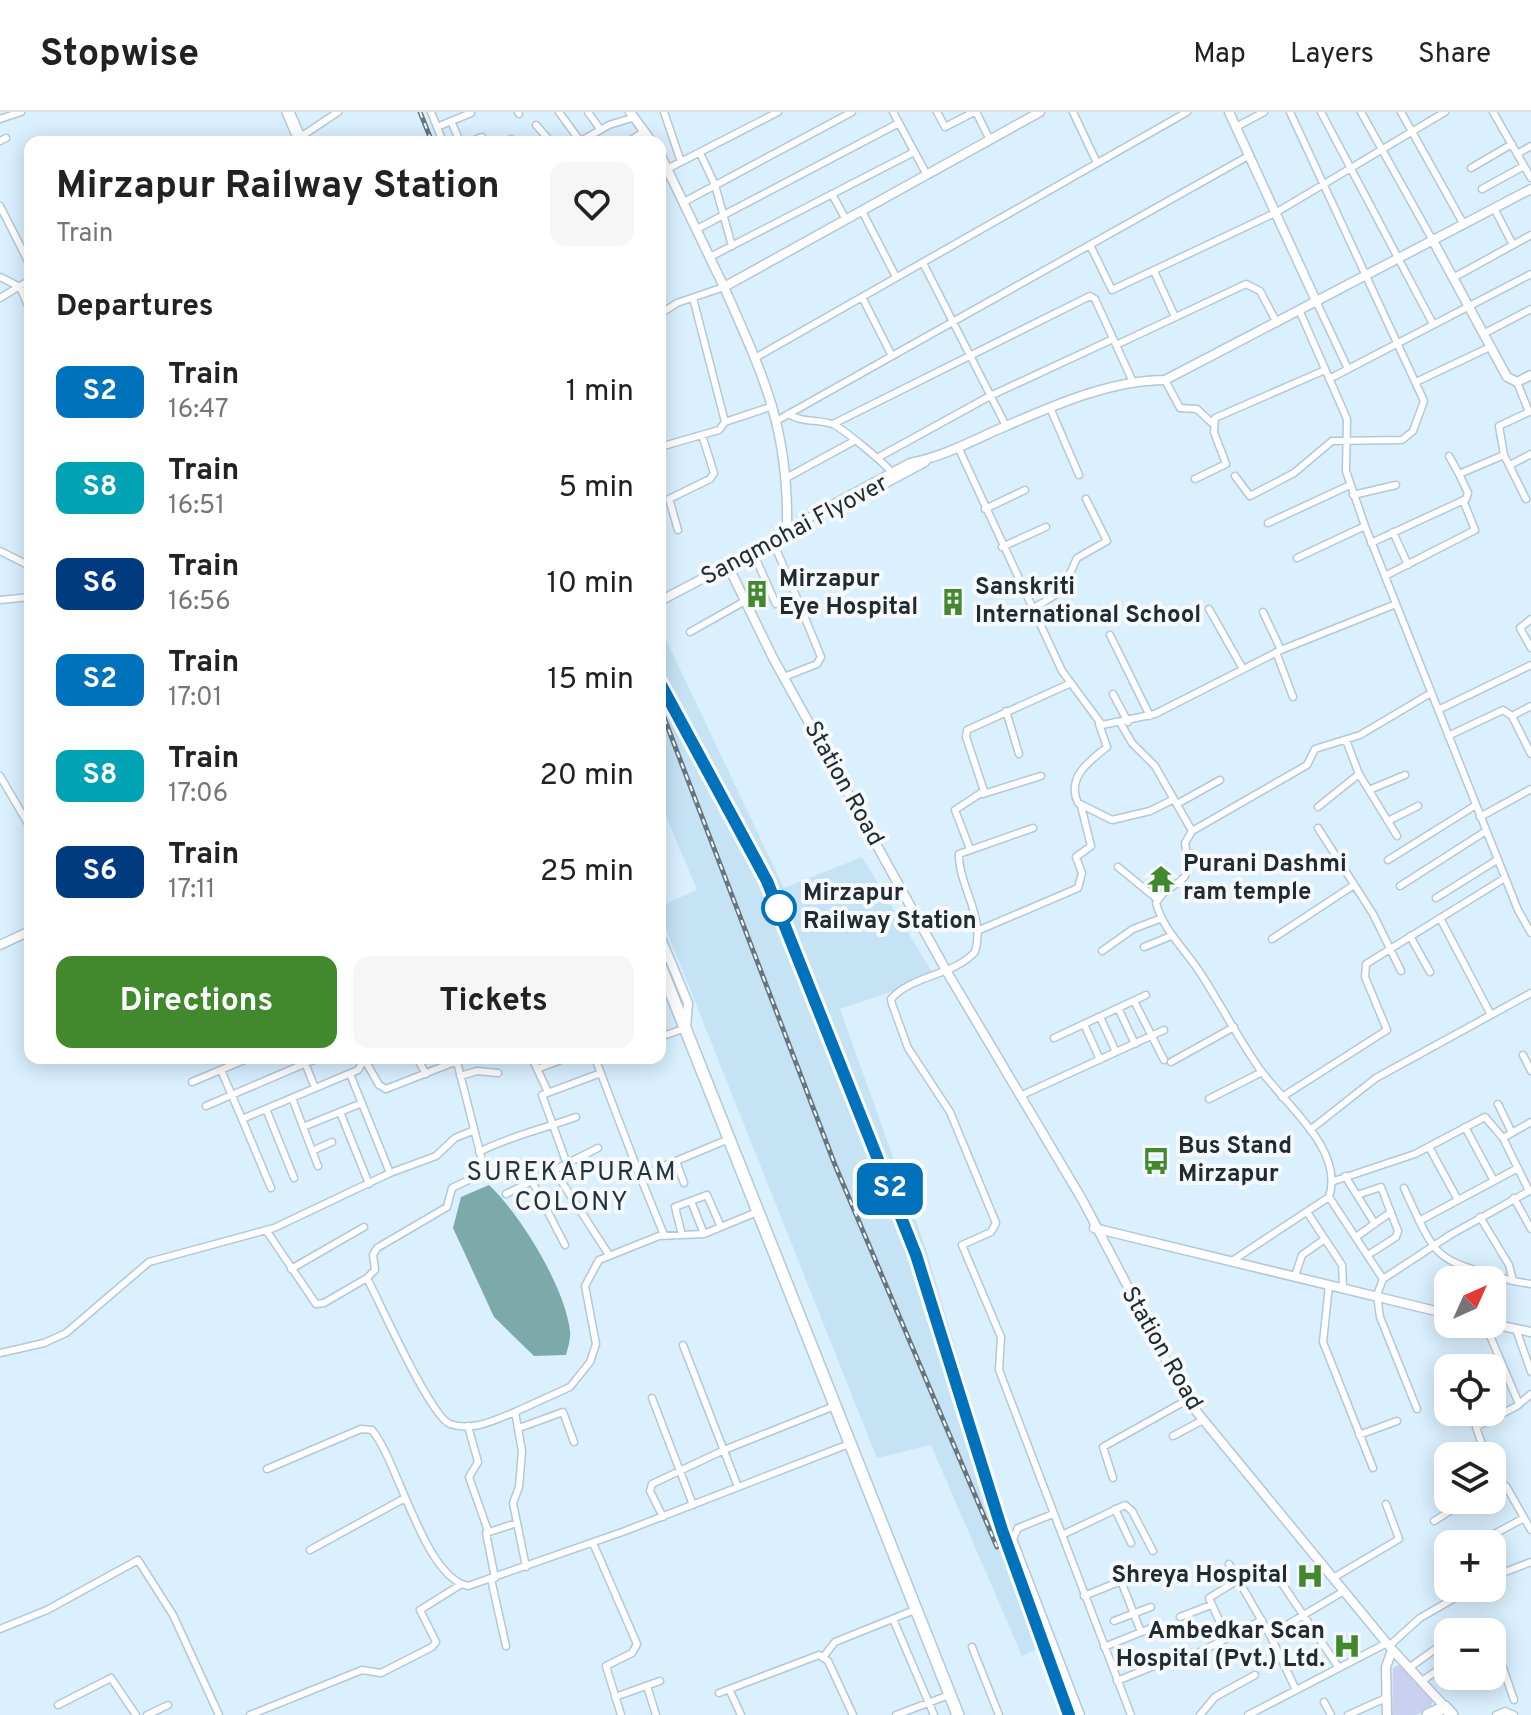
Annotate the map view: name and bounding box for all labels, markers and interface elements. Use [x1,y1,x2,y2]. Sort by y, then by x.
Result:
text: Stopwise [40,31,199,80]
text: Map [1193,37,1246,73]
text: Layers [1290,37,1374,73]
text: Share [1418,37,1491,73]
button: heart [550,162,634,246]
text: Mirzapur Railway Station [56,163,500,212]
text: Train [56,218,113,251]
text: Departures [56,289,214,326]
text: Train [168,357,239,394]
text: S2 [83,374,117,410]
text: 1 min [566,374,634,411]
text: 16:47 [168,394,229,427]
text: Train [168,453,239,490]
street label: Sangmohai Flyover [696,469,894,593]
text: S8 [83,470,117,506]
text: 5 min [558,470,634,507]
text: 16:51 [168,490,225,523]
text: Train [168,549,239,586]
place label: Mirzapur Eye Hospital [779,565,918,623]
text: S6 [83,566,117,602]
text: 10 min [547,566,634,603]
place label: Sanskriti International School [975,573,1201,631]
building icon: Mirzapur Eye Hospital [742,579,772,609]
text: 16:56 [168,586,231,619]
building icon: Sanskriti International School [938,587,968,617]
text: Train [168,645,239,682]
text: S2 [83,662,117,698]
text: 15 min [547,662,634,699]
text: 17:01 [168,682,222,715]
street label: Station Road [796,716,890,852]
text: Train [168,741,239,778]
text: S8 [83,758,117,794]
text: 20 min [539,758,634,795]
text: 17:06 [168,778,228,811]
text: Train [168,837,239,874]
place label: Purani Dashmi ram temple [1183,850,1347,908]
text: S6 [83,854,117,890]
text: 25 min [540,854,634,891]
temple icon: Purani Dashmi ram temple [1146,864,1176,894]
text: 17:11 [168,874,215,907]
place label: Mirzapur Railway Station [803,879,977,937]
marker: Mirzapur Railway Station [762,891,796,925]
button: Directions [56,956,337,1048]
button: Tickets [353,956,634,1048]
place label: Bus Stand Mirzapur [1178,1132,1292,1190]
bus stop icon: Bus Stand Mirzapur [1141,1146,1171,1176]
district label: SUREKAPURAM COLONY [466,1157,678,1220]
line badge: S2 [854,1163,926,1215]
text: S2 [873,1171,907,1207]
north arrow [1434,1266,1506,1338]
map controls [1434,1266,1506,1690]
street label: Station Road [1114,1282,1208,1416]
button: locate [1434,1354,1506,1426]
button: layers [1434,1442,1506,1514]
button: + [1434,1530,1506,1602]
place label: Shreya Hospital [1111,1561,1288,1591]
hospital icon: Shreya Hospital [1295,1561,1325,1591]
place label: Ambedkar Scan Hospital (Pvt.) Ltd. [1116,1617,1325,1675]
button: − [1434,1618,1506,1690]
hospital icon: Ambedkar Scan Hospital (Pvt.) Ltd. [1332,1631,1362,1661]

